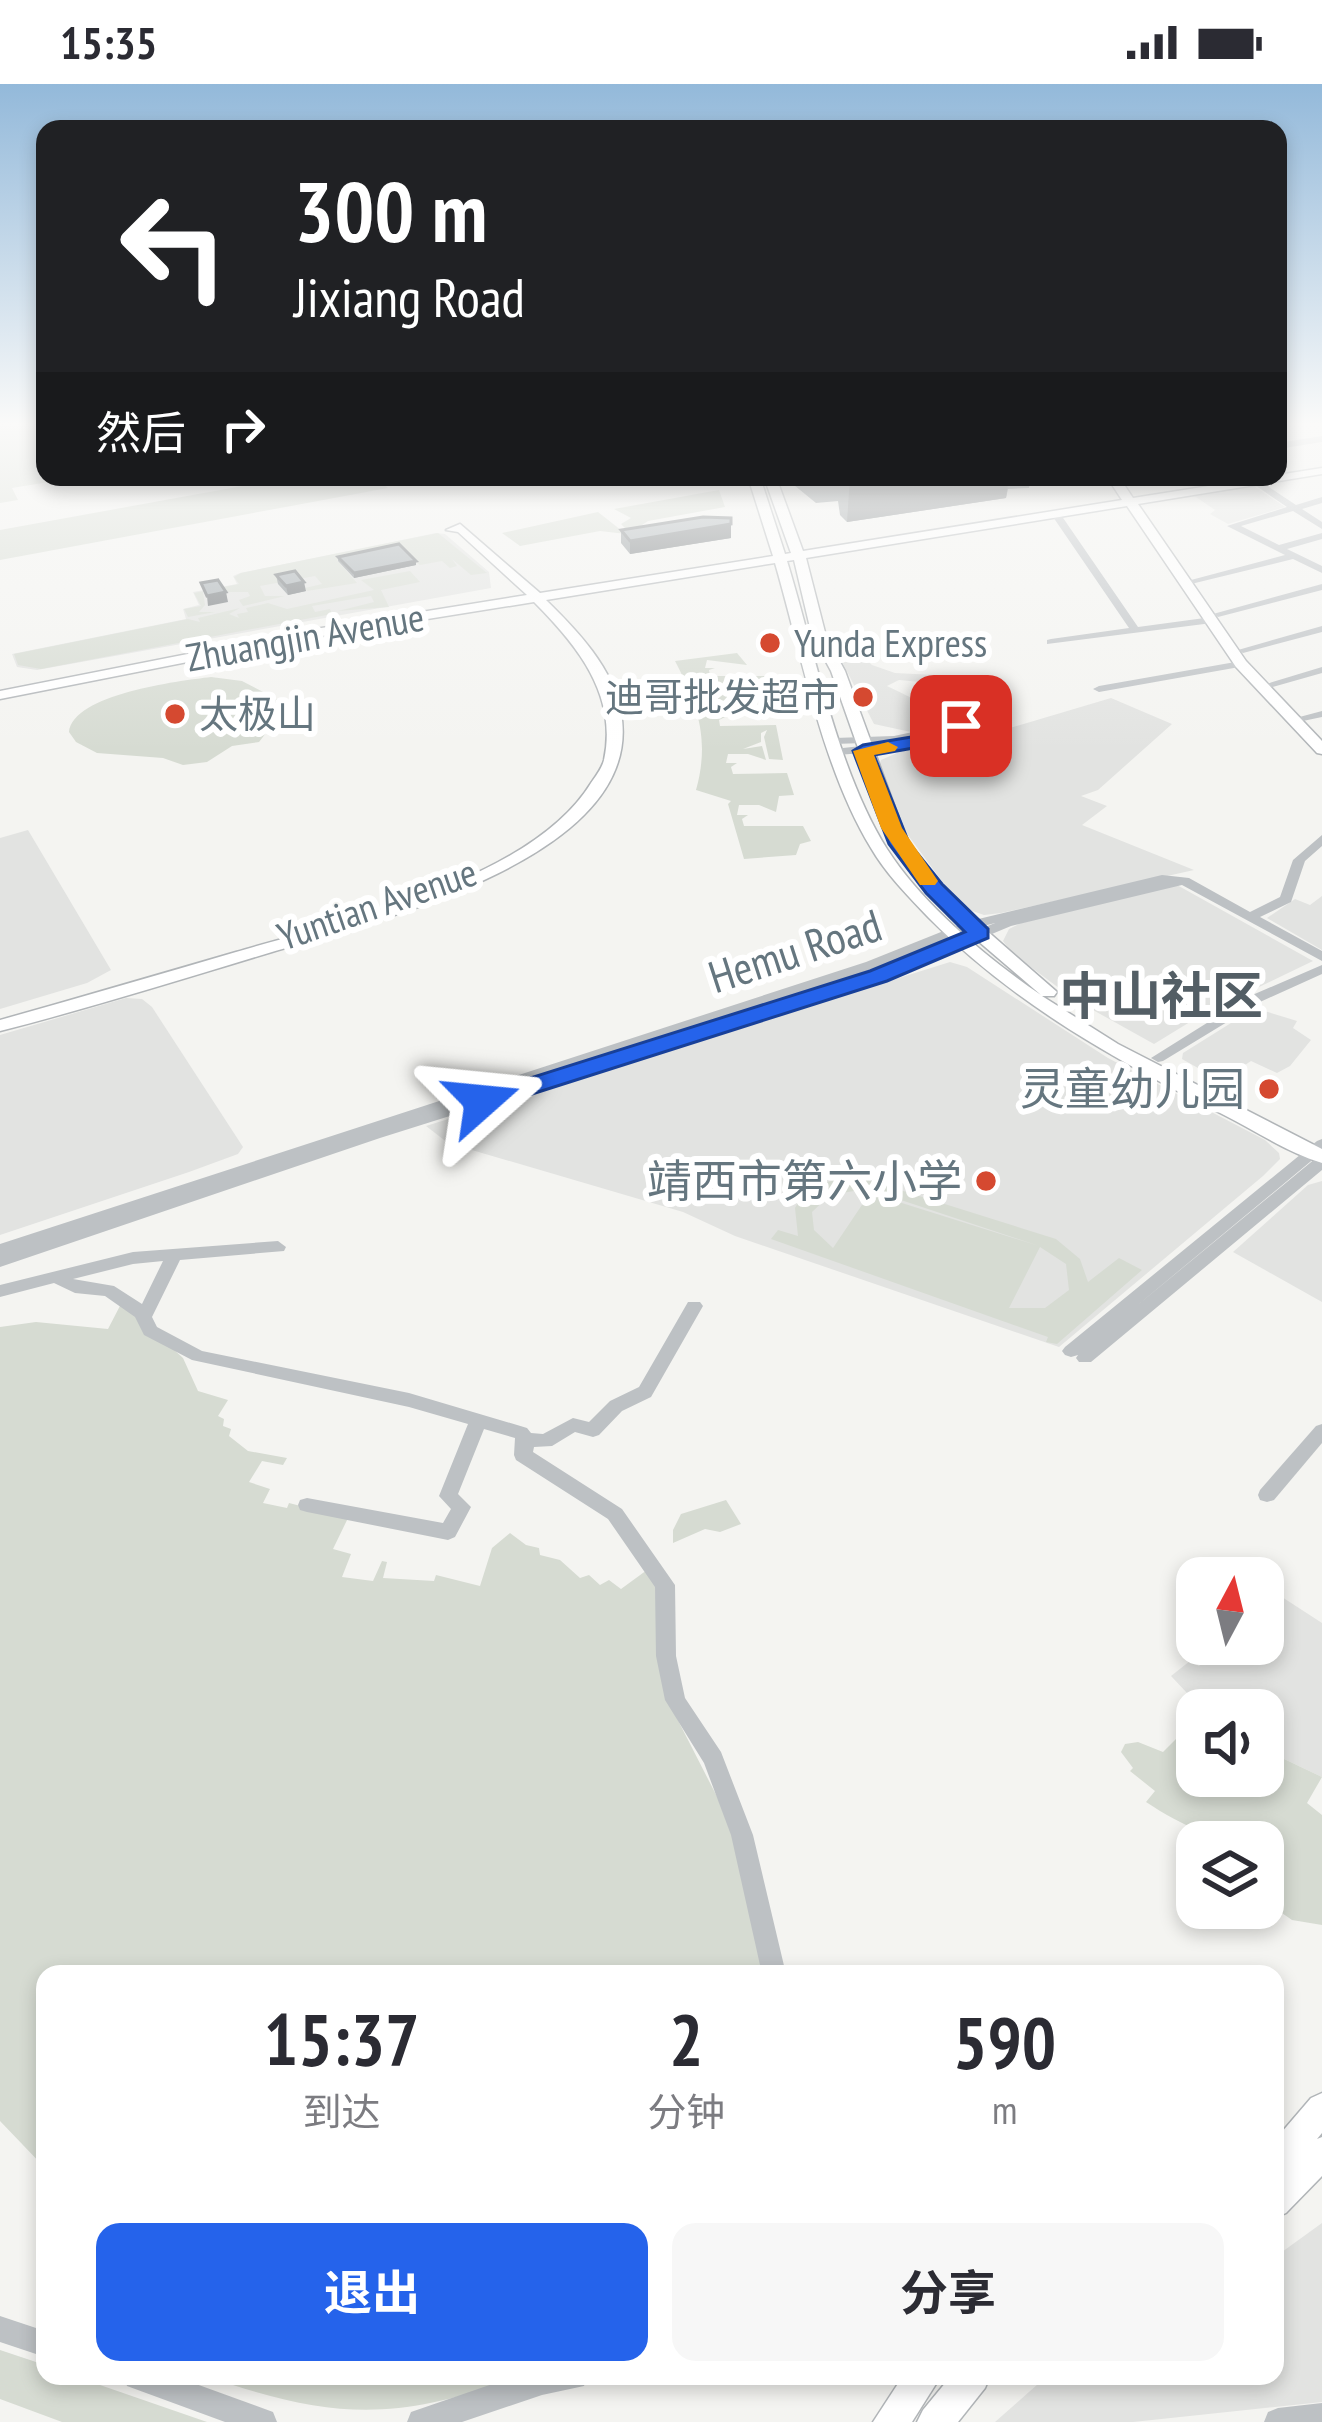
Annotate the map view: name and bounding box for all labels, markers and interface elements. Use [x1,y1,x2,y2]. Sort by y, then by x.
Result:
text: 15:35 [60,13,157,71]
text: 300 m [294,156,487,265]
icon: left [96,168,252,324]
text: Jixiang Road [294,262,525,332]
icon: right [210,396,276,462]
text: 然后 [96,403,186,461]
street label: Zhuangjin Avenue [182,591,428,683]
place label: Yunda Express [794,617,987,668]
marker: Yunda Express [757,630,783,656]
place label: 迪哥批发超市 [605,671,839,722]
pin [910,675,1012,777]
marker: 迪哥批发超市 [850,684,876,710]
place label: 太极山 [199,688,316,739]
icon: arrive [928,693,994,759]
marker: 太极山 [162,701,188,727]
street label: Yuntian Avenue [271,846,483,961]
street label: Hemu Road [701,895,888,1005]
district label: 中山社区 [1059,962,1263,1028]
position arrow [419,1038,545,1164]
place label: 灵童幼儿园 [1020,1059,1245,1117]
marker: 灵童幼儿园 [1256,1076,1282,1102]
place label: 靖西市第六小学 [647,1151,962,1209]
marker: 靖西市第六小学 [973,1168,999,1194]
north arrow [1176,1557,1284,1665]
map controls [1176,1557,1284,1929]
button: sound [1176,1689,1284,1797]
button: layers [1176,1821,1284,1929]
text: 15:37 [264,1992,419,2085]
text: 2 [669,1992,703,2085]
text: 590 [953,1995,1056,2088]
text: m [992,2084,1017,2135]
text: 到达 [303,2086,381,2137]
text: 分钟 [647,2086,725,2137]
button: 退出 [96,2223,648,2361]
button: 分享 [672,2223,1224,2361]

